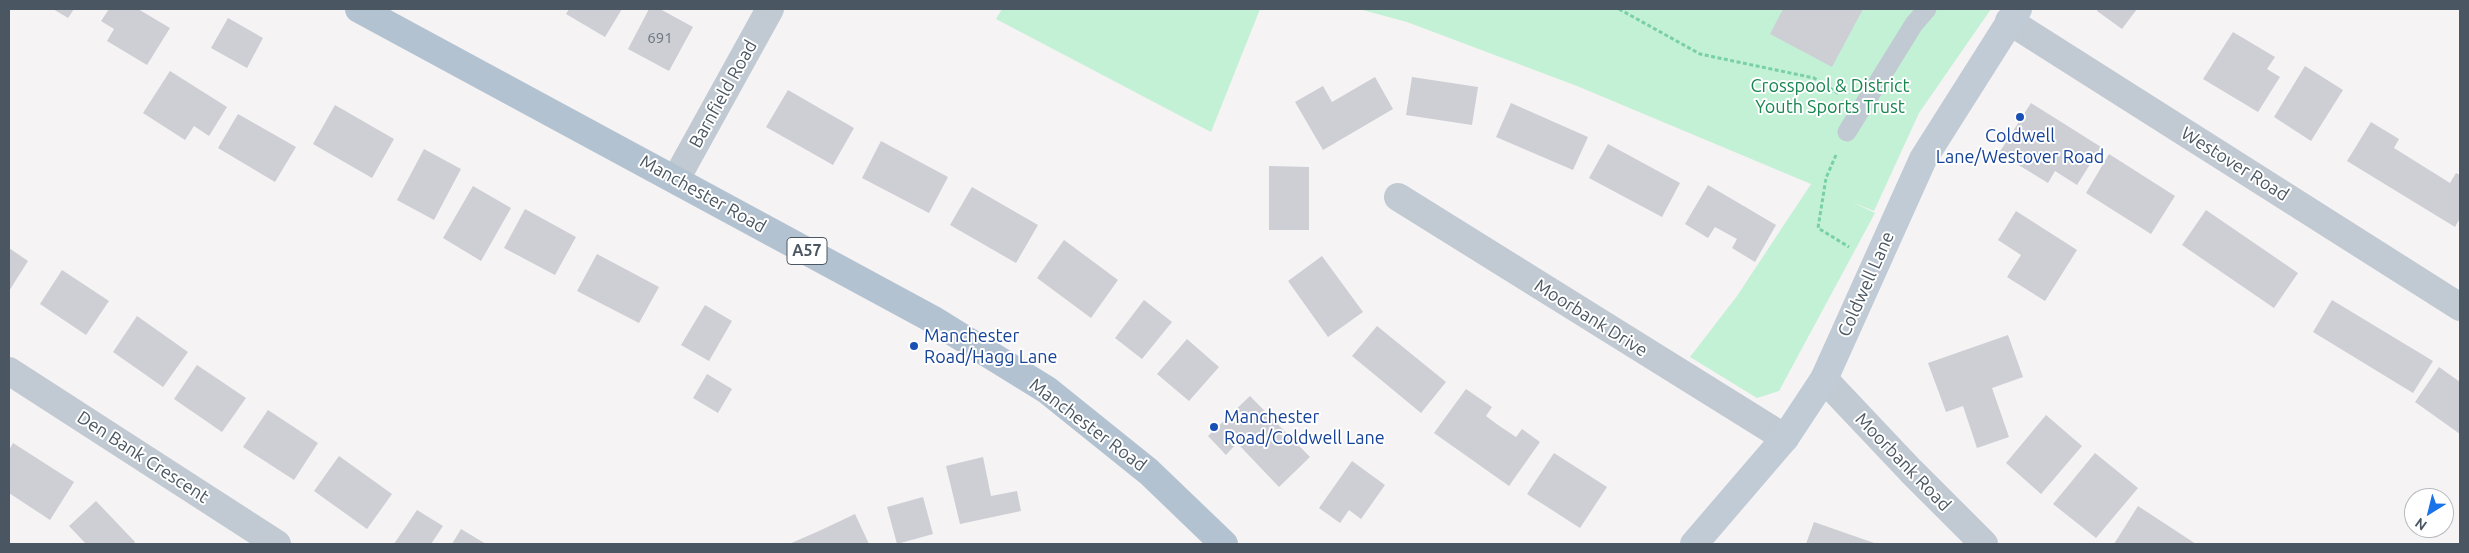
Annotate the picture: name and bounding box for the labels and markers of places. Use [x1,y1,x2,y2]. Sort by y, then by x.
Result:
marker: Coldwell Lane/Westover Road [2014,111,2026,123]
place label: Coldwell Lane/Westover Road [1936,125,2104,168]
place label: Manchester Road/Hagg Lane [924,325,1057,368]
marker: Manchester Road/Hagg Lane [908,340,920,352]
place label: Manchester Road/Coldwell Lane [1224,406,1385,448]
marker: Manchester Road/Coldwell Lane [1208,421,1220,433]

